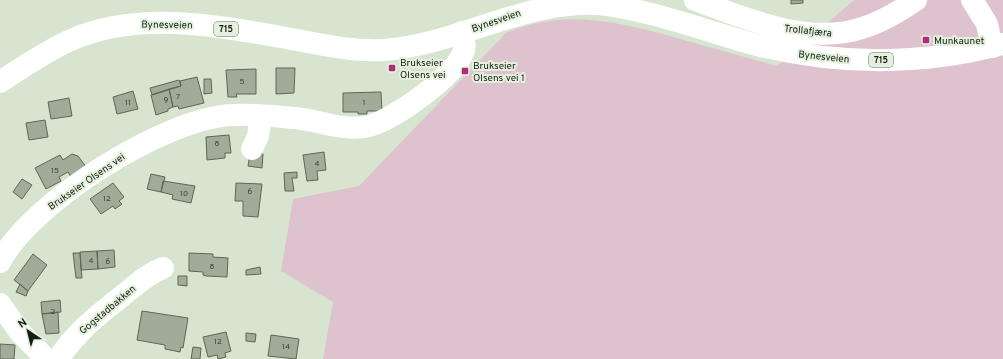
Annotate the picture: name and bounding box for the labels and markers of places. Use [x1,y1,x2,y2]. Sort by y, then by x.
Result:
marker: Munkaunet [921,35,931,45]
place label: Munkaunet [934,35,984,48]
place label: Brukseier Olsens vei [400,57,446,82]
place label: Brukseier Olsens vei 1 [473,60,525,85]
marker: Brukseier Olsens vei [387,63,397,73]
marker: Brukseier Olsens vei 1 [460,66,470,76]

